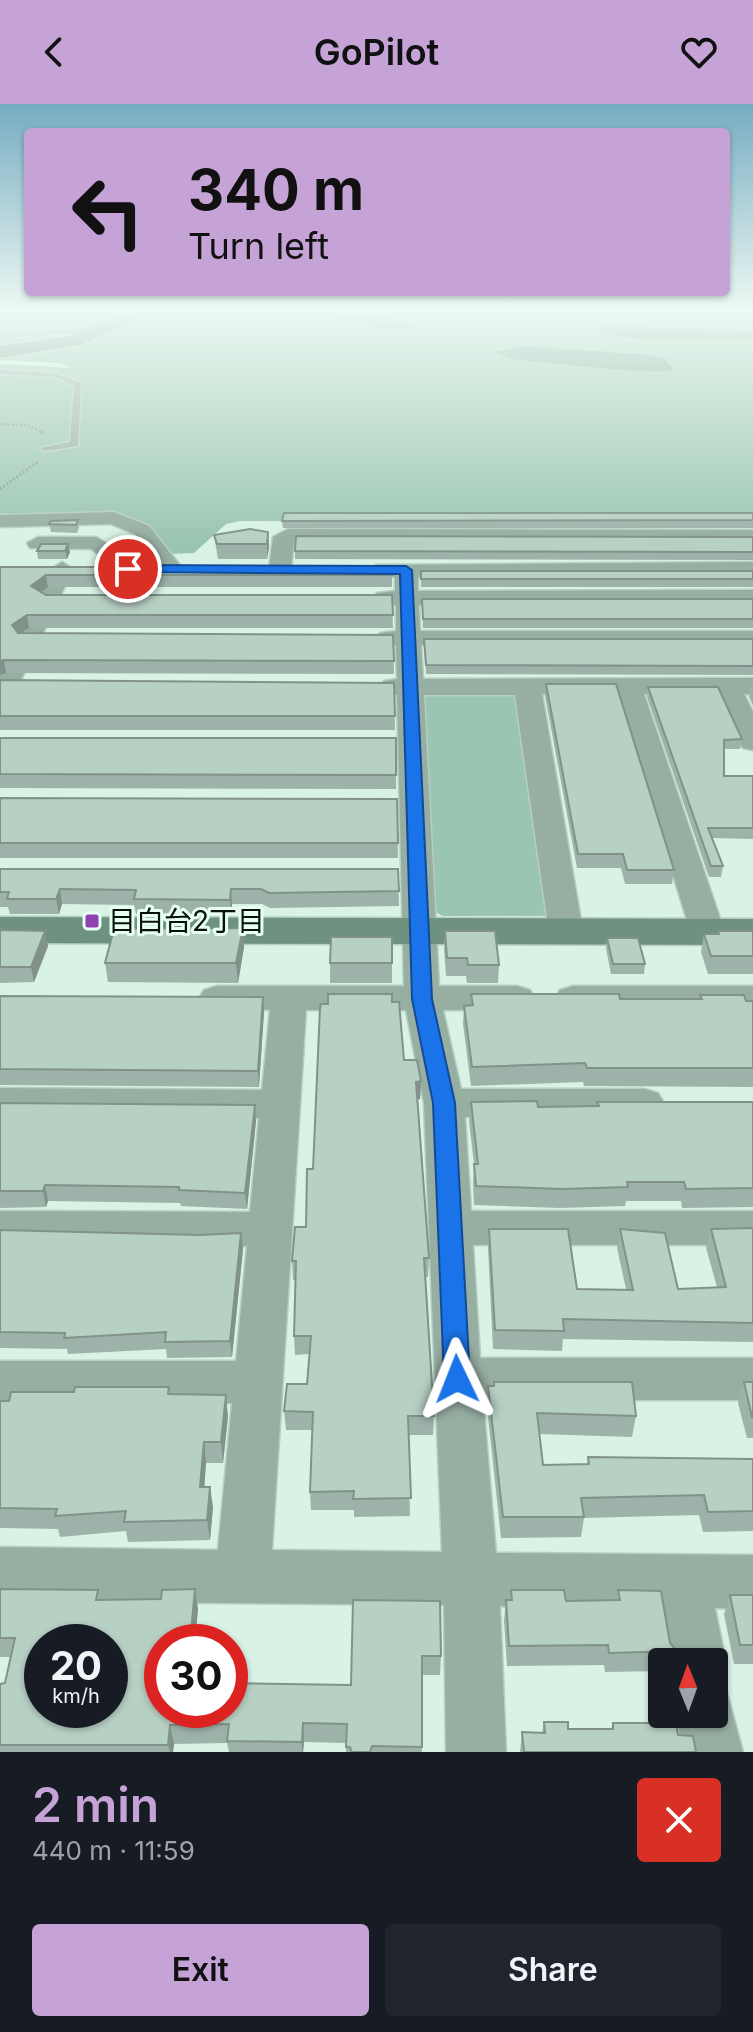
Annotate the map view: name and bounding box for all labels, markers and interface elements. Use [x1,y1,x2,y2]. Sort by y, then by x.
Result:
icon: back [32,30,76,74]
text: GoPilot [314,30,439,74]
icon: heart [677,30,721,74]
text: 340 m [188,156,364,224]
icon: left [56,160,160,264]
text: Turn left [188,224,329,268]
pin [94,535,162,603]
icon: arrive [106,547,150,591]
place label: 目白台2丁目 [108,904,265,938]
marker: 目白台2丁目 [83,912,101,930]
position arrow [415,1337,499,1421]
speed limit sign: 30 [144,1624,248,1728]
text: 20 [50,1641,102,1690]
north arrow [648,1648,728,1728]
map controls [648,1648,728,1728]
text: km/h [52,1684,100,1708]
text: 2 min [32,1775,159,1834]
button: close [637,1778,721,1862]
text: 440 m · 11:59 [32,1835,195,1866]
button: Exit [32,1924,369,2016]
button: Share [385,1924,721,2016]

